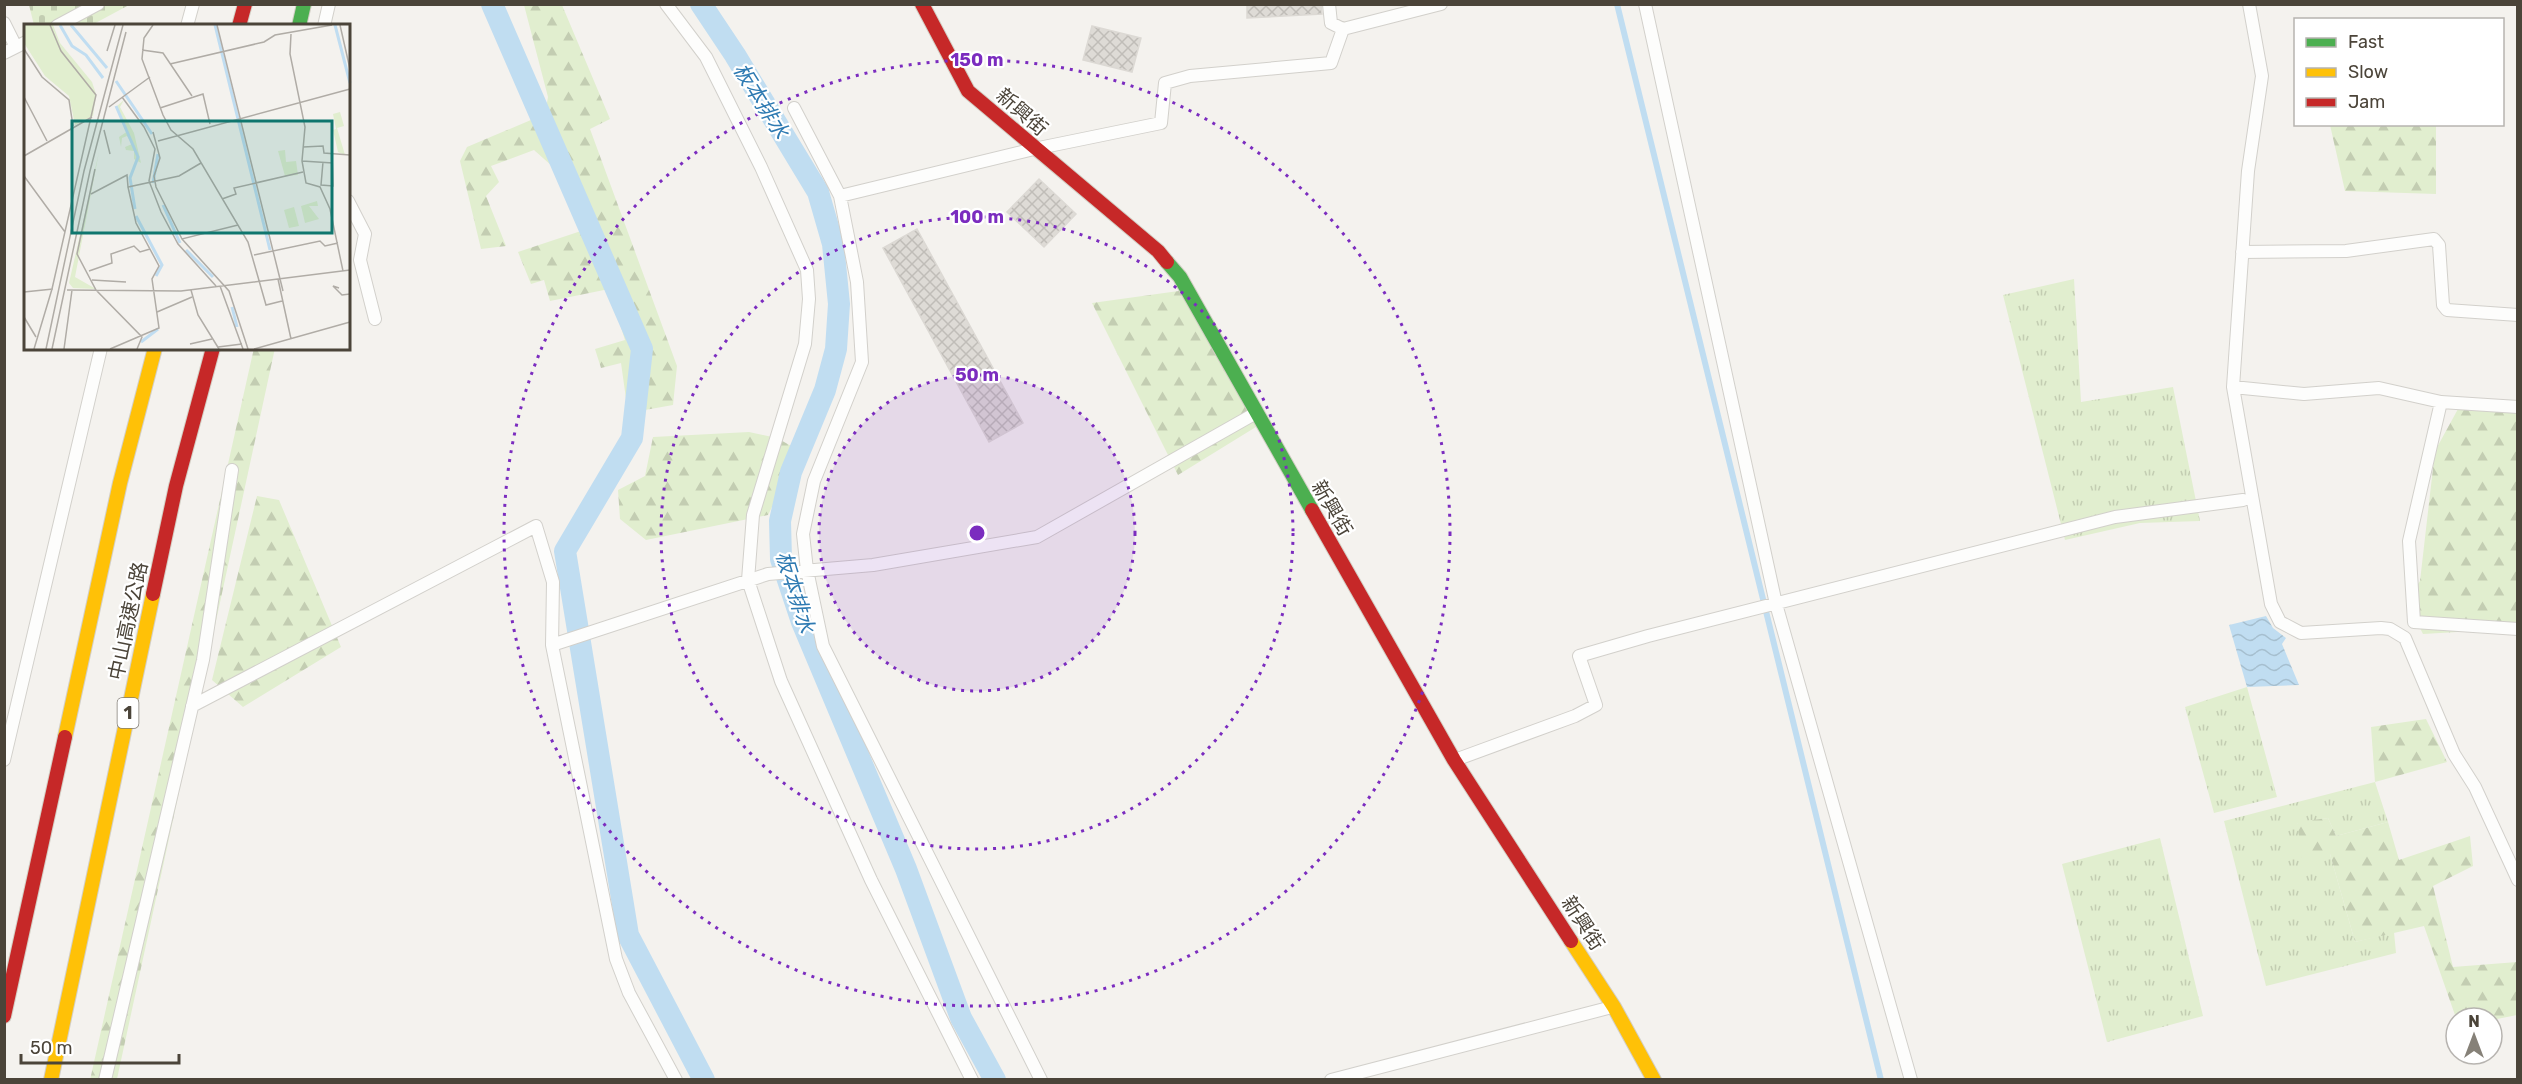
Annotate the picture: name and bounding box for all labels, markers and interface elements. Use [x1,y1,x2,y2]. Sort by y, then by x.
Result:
legend [2294,18,2504,126]
inset map [24,24,350,350]
text: Fast [2348,31,2384,53]
text: 150 m [950,49,1004,71]
water label: 板本排水 [729,58,795,144]
text: Slow [2348,61,2388,83]
street label: 新興街 [991,83,1053,141]
text: Jam [2348,91,2385,113]
text: 100 m [950,206,1004,228]
text: 50 m [955,364,999,386]
street label: 新興街 [1307,476,1357,540]
centre of rings [967,523,987,543]
water label: 板本排水 [771,548,820,637]
street label: 中山高速公路 [104,560,152,682]
road number: 1 [118,698,138,728]
street label: 新興街 [1557,891,1609,955]
north arrow [2444,1006,2504,1066]
text: N [2468,1012,2480,1031]
scale bar [21,1027,178,1065]
text: 50 m [30,1037,73,1059]

